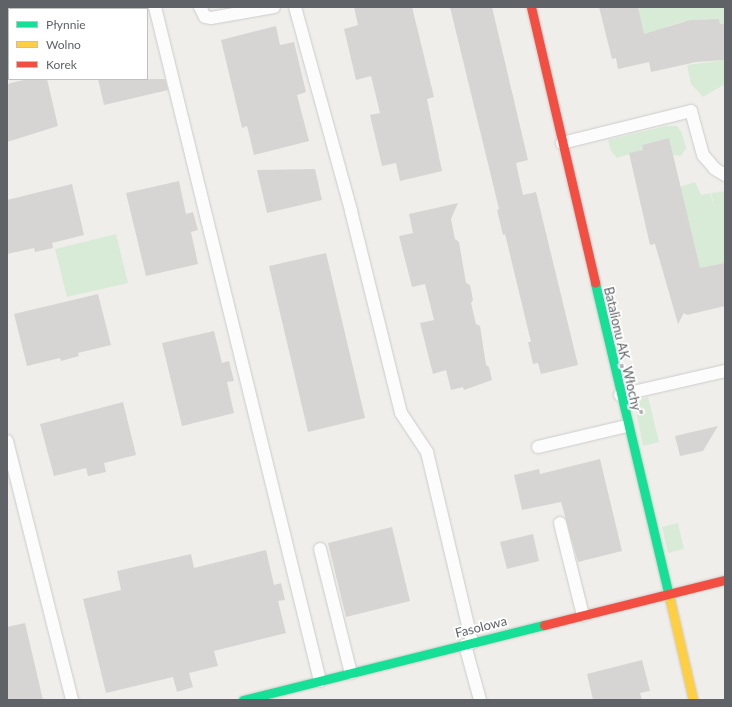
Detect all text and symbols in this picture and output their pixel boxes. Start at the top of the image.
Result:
legend [8,8,148,80]
text: Płynnie [46,17,86,32]
text: Wolno [46,37,81,52]
text: Korek [46,57,77,72]
street label: Batalionu AK „Włochy” [601,285,645,417]
street label: Fasolowa [453,613,509,641]

